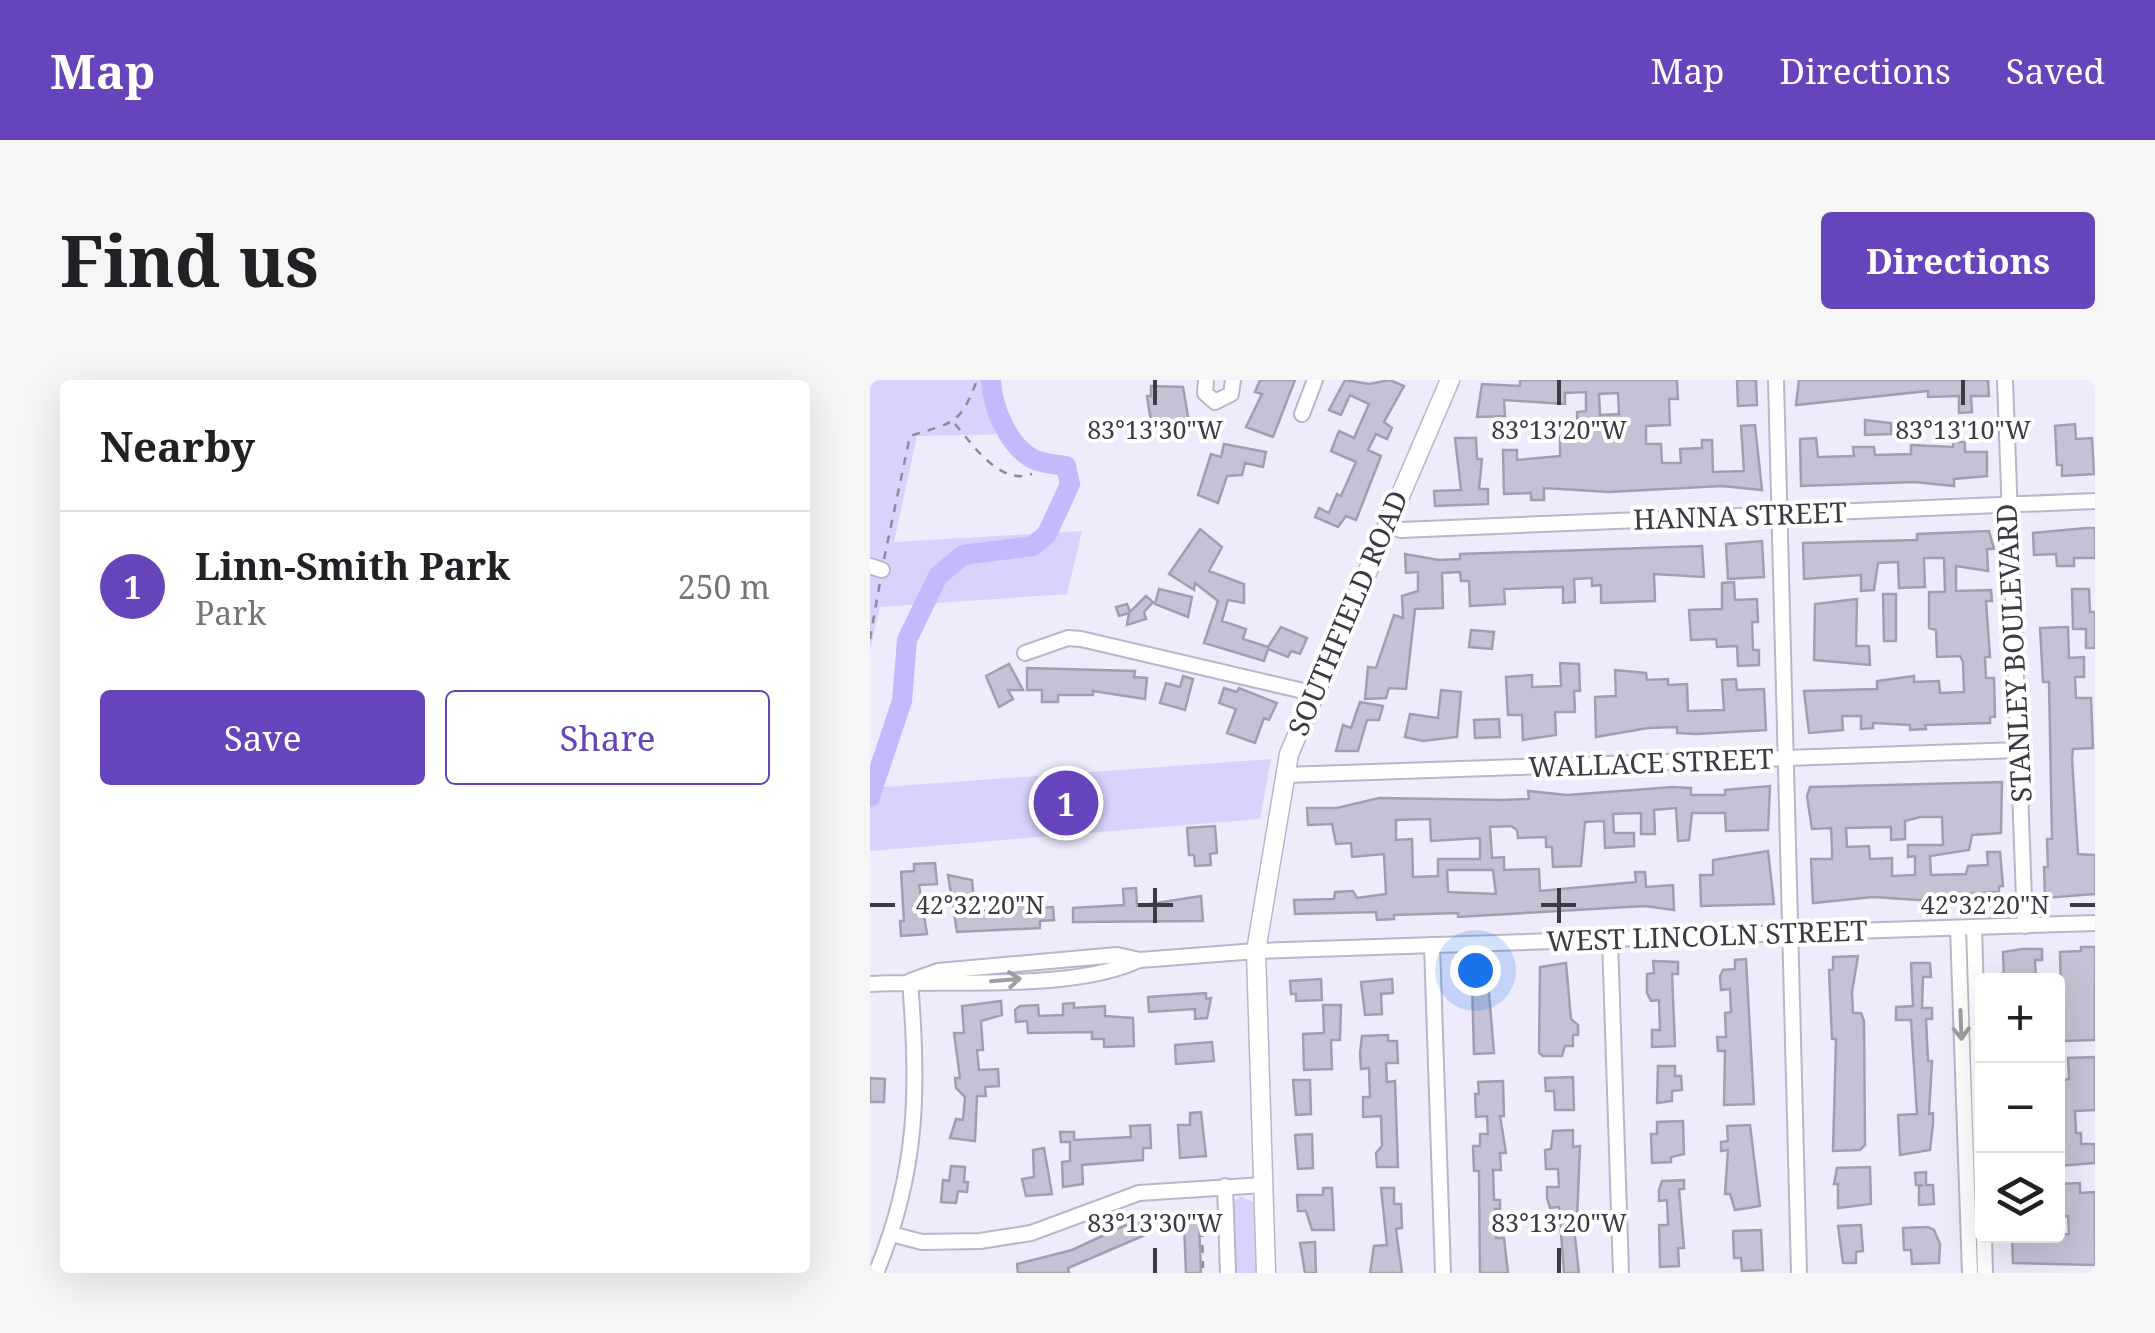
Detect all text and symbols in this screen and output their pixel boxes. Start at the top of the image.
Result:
text: Map [50,38,155,103]
text: Map [1651,47,1725,94]
text: Directions [1780,47,1951,94]
text: Saved [2006,47,2105,94]
text: Find us [60,212,319,308]
button: Directions [1821,212,2095,309]
text: 83°13'30"W [1087,412,1223,446]
text: 83°13'20"W [1491,412,1627,446]
text: 83°13'10"W [1895,412,2031,446]
text: Nearby [100,417,255,474]
street label: SOUTHFIELD ROAD [1278,484,1416,741]
street label: HANNA STREET [1632,492,1848,538]
street label: STANLEY BOULEVARD [1986,503,2040,803]
text: Linn-Smith Park [195,539,510,591]
text: 1 [123,565,142,608]
text: 250 m [678,565,770,608]
text: Park [195,591,266,634]
button: Save [100,690,425,785]
button: Share [445,690,770,785]
street label: WALLACE STREET [1528,739,1774,785]
pin: 1 [1034,766,1098,840]
text: 42°32'20"N [916,887,1044,921]
text: 42°32'20"N [1921,887,2049,921]
street label: WEST LINCOLN STREET [1546,910,1868,960]
your location [1450,945,1501,996]
one-way arrow [990,971,1022,990]
map controls [1975,973,2065,1243]
button: + [1975,973,2065,1063]
one-way arrow [1952,1009,1971,1041]
button: − [1975,1063,2065,1153]
button: layers [1975,1153,2065,1243]
text: 83°13'30"W [1087,1205,1223,1239]
text: 83°13'20"W [1491,1205,1627,1239]

